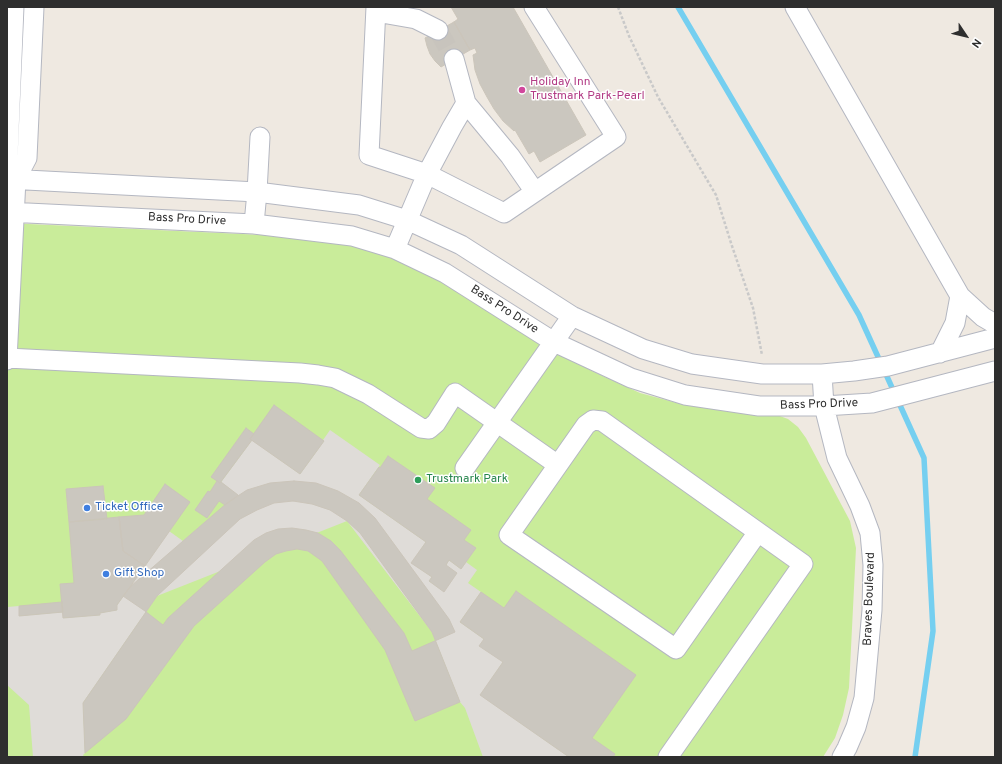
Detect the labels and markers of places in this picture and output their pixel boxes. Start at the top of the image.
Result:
place label: Holiday Inn Trustmark Park-Pearl [530,76,645,104]
marker: Holiday Inn Trustmark Park-Pearl [517,85,527,95]
place label: Trustmark Park [426,473,508,487]
marker: Trustmark Park [413,475,423,485]
place label: Ticket Office [95,501,163,515]
marker: Ticket Office [82,503,92,513]
place label: Gift Shop [114,567,164,581]
marker: Gift Shop [101,569,111,579]

